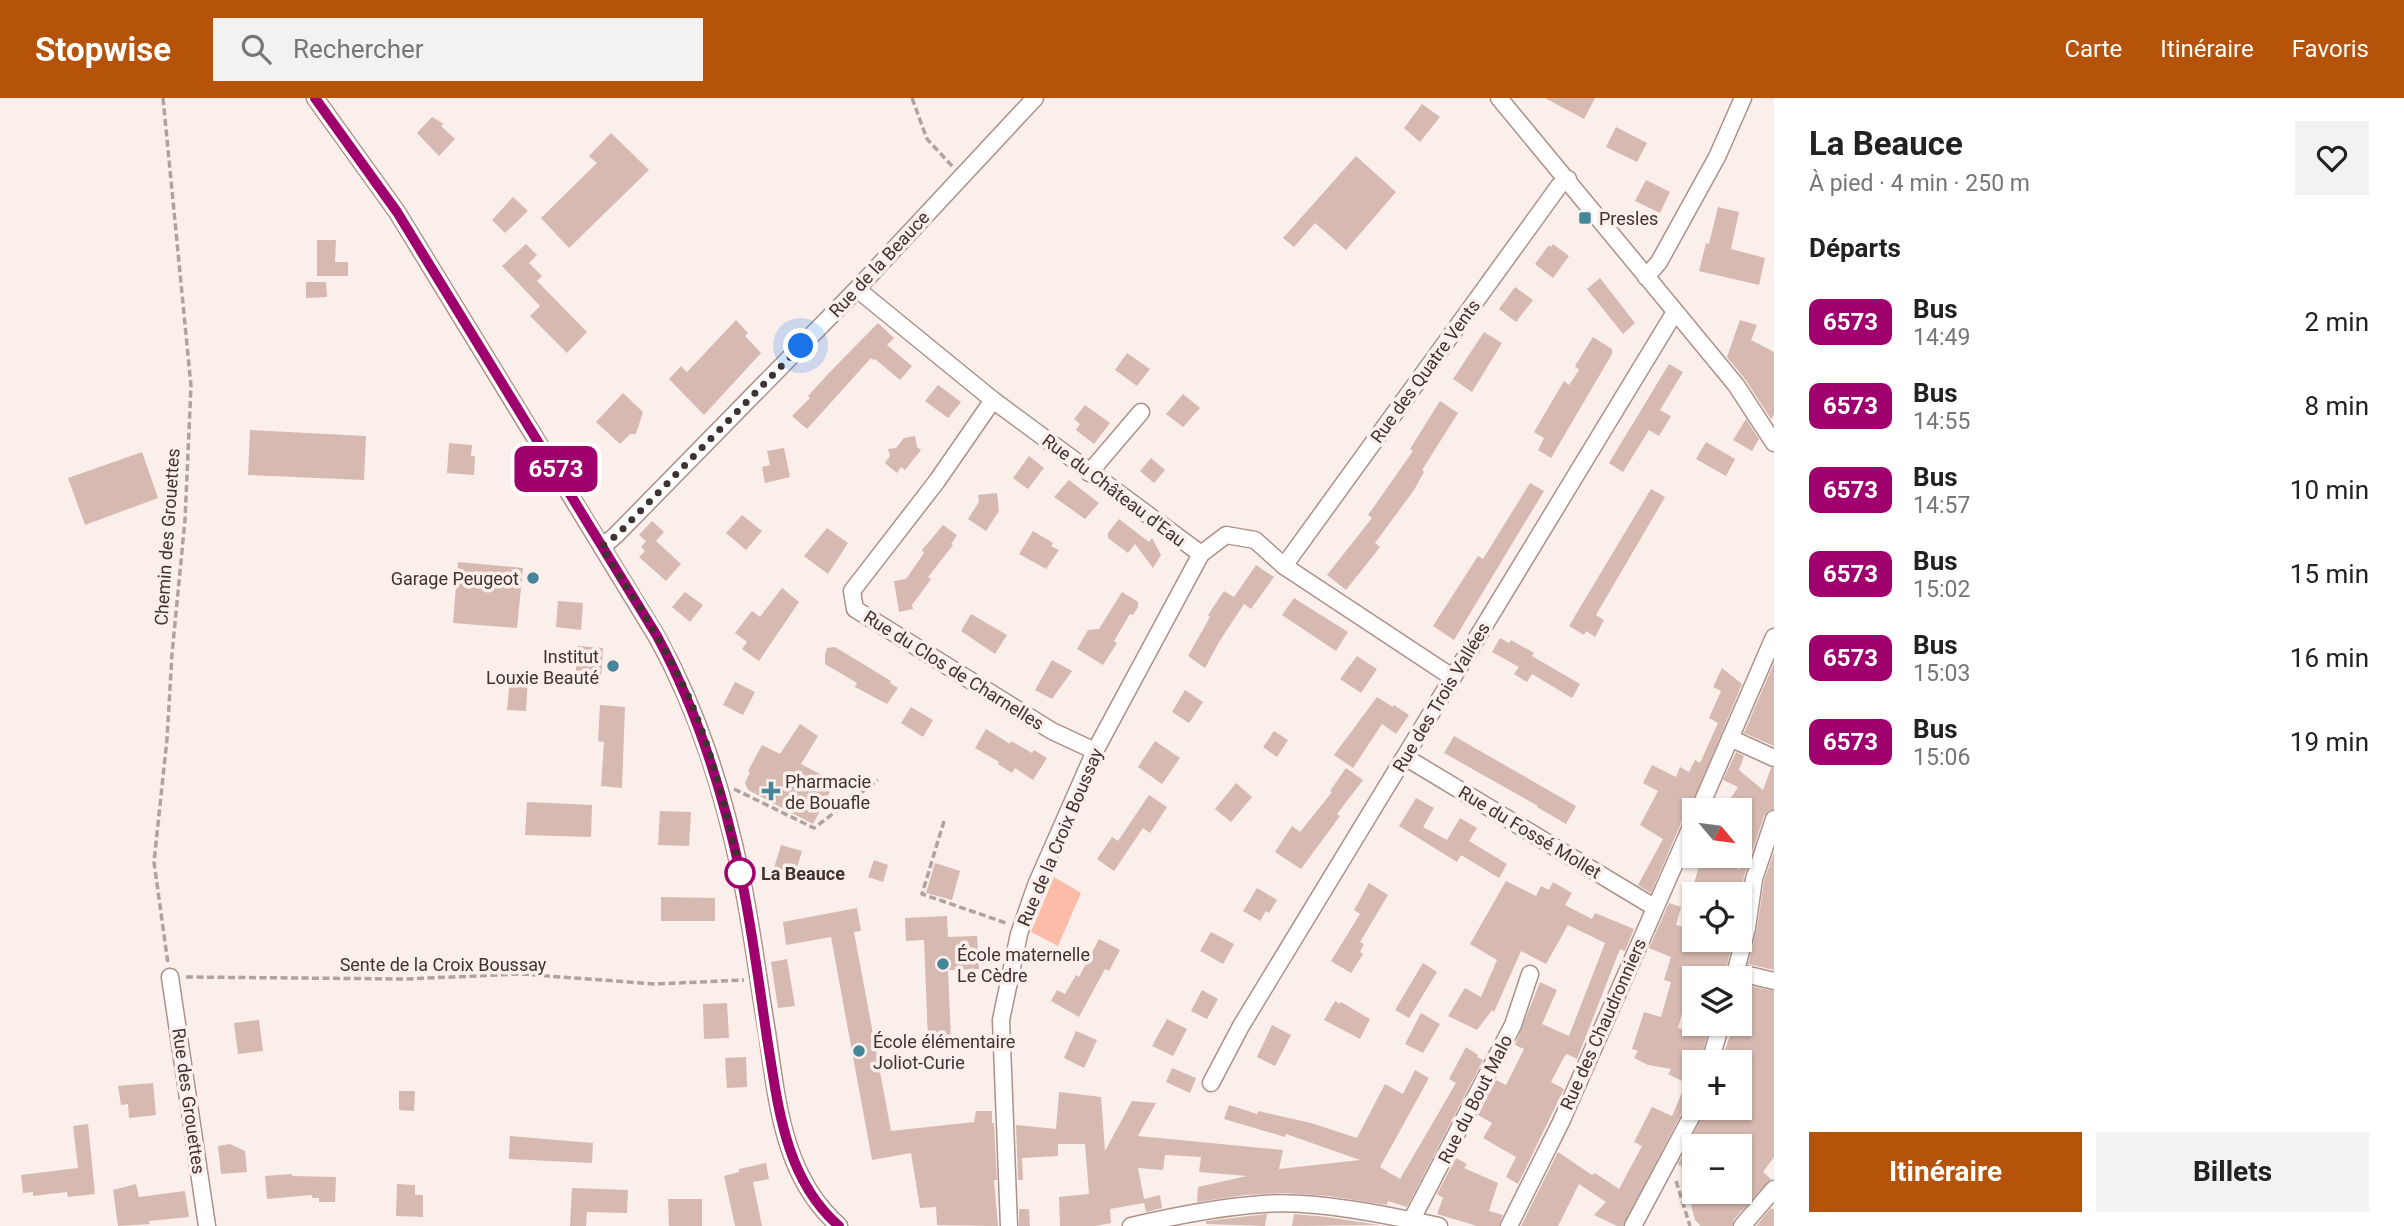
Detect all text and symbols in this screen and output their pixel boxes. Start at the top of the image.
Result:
search box [213,18,703,81]
text: Stopwise [35,30,171,69]
icon: search [237,30,275,68]
text: Rechercher [293,34,424,64]
text: Carte [2064,35,2122,63]
text: Itinéraire [2160,35,2254,63]
text: Favoris [2292,35,2369,63]
button: heart [2295,121,2369,195]
text: La Beauce [1809,124,1963,163]
text: À pied · 4 min · 250 m [1809,170,2030,197]
street label: Rue de la Beauce [825,207,933,321]
place label: Presles [1599,208,1658,229]
marker: Presles [1577,210,1593,226]
text: Départs [1809,233,1901,263]
text: Bus [1913,294,1958,324]
street label: Rue des Quatre Vents [1366,295,1484,447]
text: 2 min [2304,307,2369,337]
text: 6573 [1823,308,1878,336]
text: 14:49 [1913,324,1970,351]
your location [783,328,818,363]
text: Bus [1913,378,1958,408]
text: 8 min [2304,391,2369,421]
text: 6573 [1823,392,1878,420]
text: 14:55 [1913,408,1970,435]
street label: Rue du Château d'Eau [1038,429,1190,551]
line badge: 6573 [507,446,605,492]
street label: Chemin des Grouettes [150,448,184,626]
text: 6573 [528,455,584,483]
text: Bus [1913,462,1958,492]
text: 10 min [2290,475,2369,505]
text: 6573 [1823,476,1878,504]
text: 14:57 [1913,492,1970,519]
text: Bus [1913,546,1958,576]
text: 15 min [2290,559,2369,589]
text: 6573 [1823,560,1878,588]
place label: Garage Peugeot [391,568,519,589]
marker: Garage Peugeot [525,570,541,586]
text: 15:02 [1913,576,1970,603]
street label: Rue du Clos de Charnelles [860,606,1048,734]
street label: Rue des Trois Vallées [1388,619,1494,775]
text: Bus [1913,630,1958,660]
text: 16 min [2290,643,2369,673]
text: 6573 [1823,644,1878,672]
place label: Institut Louxie Beauté [486,646,599,688]
marker: Institut Louxie Beauté [605,658,621,674]
text: 15:03 [1913,660,1970,687]
text: Bus [1913,714,1958,744]
text: 19 min [2290,727,2369,757]
text: 6573 [1823,728,1878,756]
street label: Rue de la Croix Boussay [1013,744,1107,929]
text: 15:06 [1913,744,1970,771]
place label: Pharmacie de Bouafle [785,771,871,813]
street label: Rue du Fossé Mollet [1455,781,1605,883]
marker: Pharmacie de Bouafle [763,783,779,799]
north arrow [1682,798,1752,868]
map controls [1682,798,1752,1204]
marker: La Beauce [725,858,755,888]
place label: La Beauce [761,863,845,884]
button: locate [1682,882,1752,952]
street label: Rue des Chaudronniers [1556,935,1650,1113]
place label: École maternelle Le Cèdre [957,944,1090,986]
street label: Sente de la Croix Boussay [340,954,547,975]
marker: École maternelle Le Cèdre [935,956,951,972]
button: layers [1682,966,1752,1036]
street label: Rue des Grouettes [168,1027,210,1175]
place label: École élémentaire Joliot-Curie [873,1031,1015,1073]
street label: Rue du Bout Malo [1434,1031,1516,1167]
marker: École élémentaire Joliot-Curie [851,1043,867,1059]
button: + [1682,1050,1752,1120]
button: Itinéraire [1809,1132,2082,1212]
button: Billets [2096,1132,2369,1212]
button: − [1682,1134,1752,1204]

